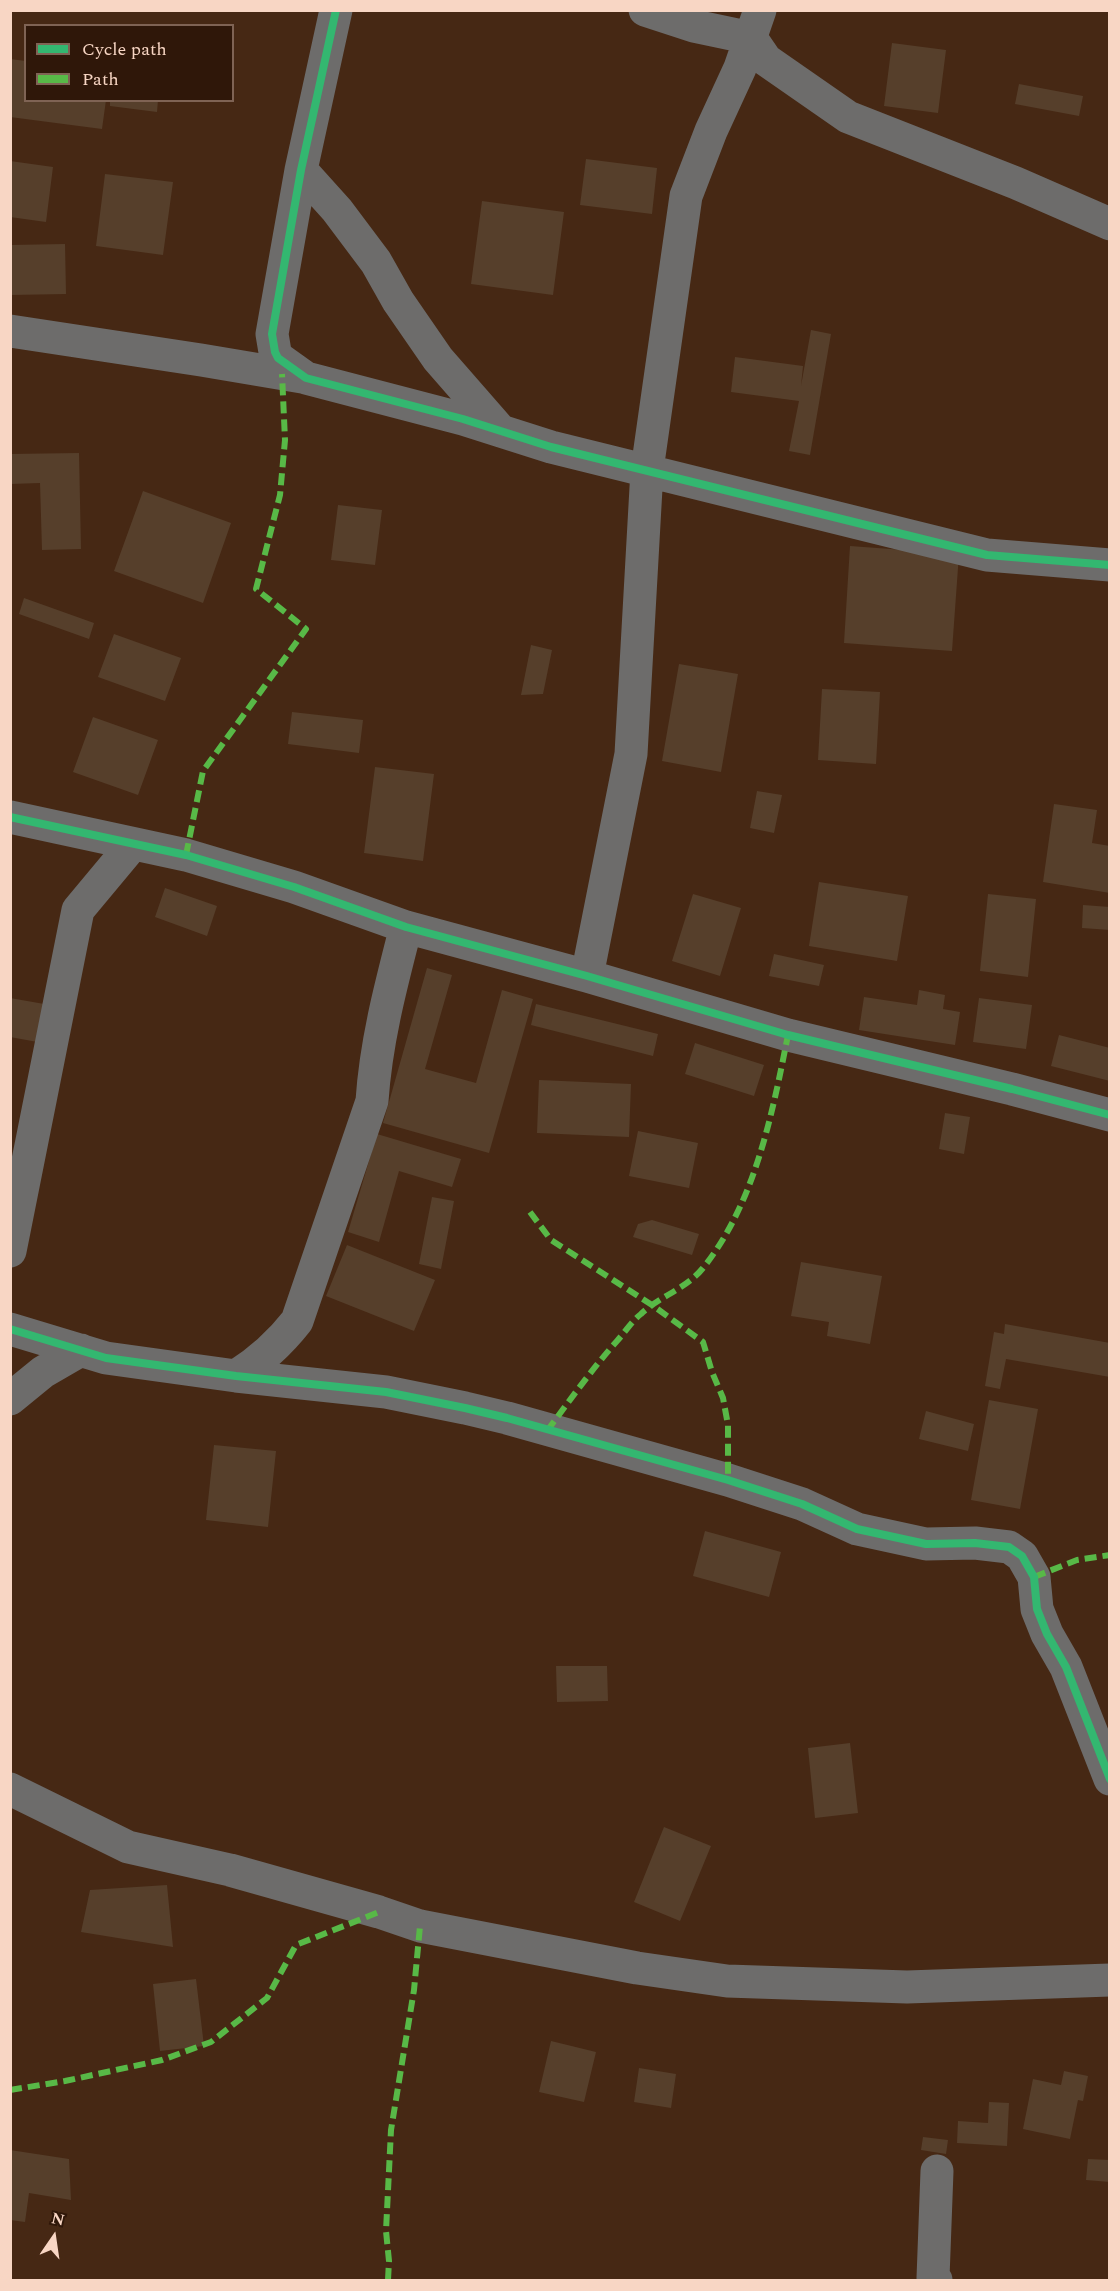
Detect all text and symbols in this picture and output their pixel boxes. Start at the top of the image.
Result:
legend [24,24,234,102]
text: Cycle path [82,36,167,63]
text: Path [82,66,119,93]
text: N [49,2206,67,2233]
north arrow [24,2207,84,2267]

